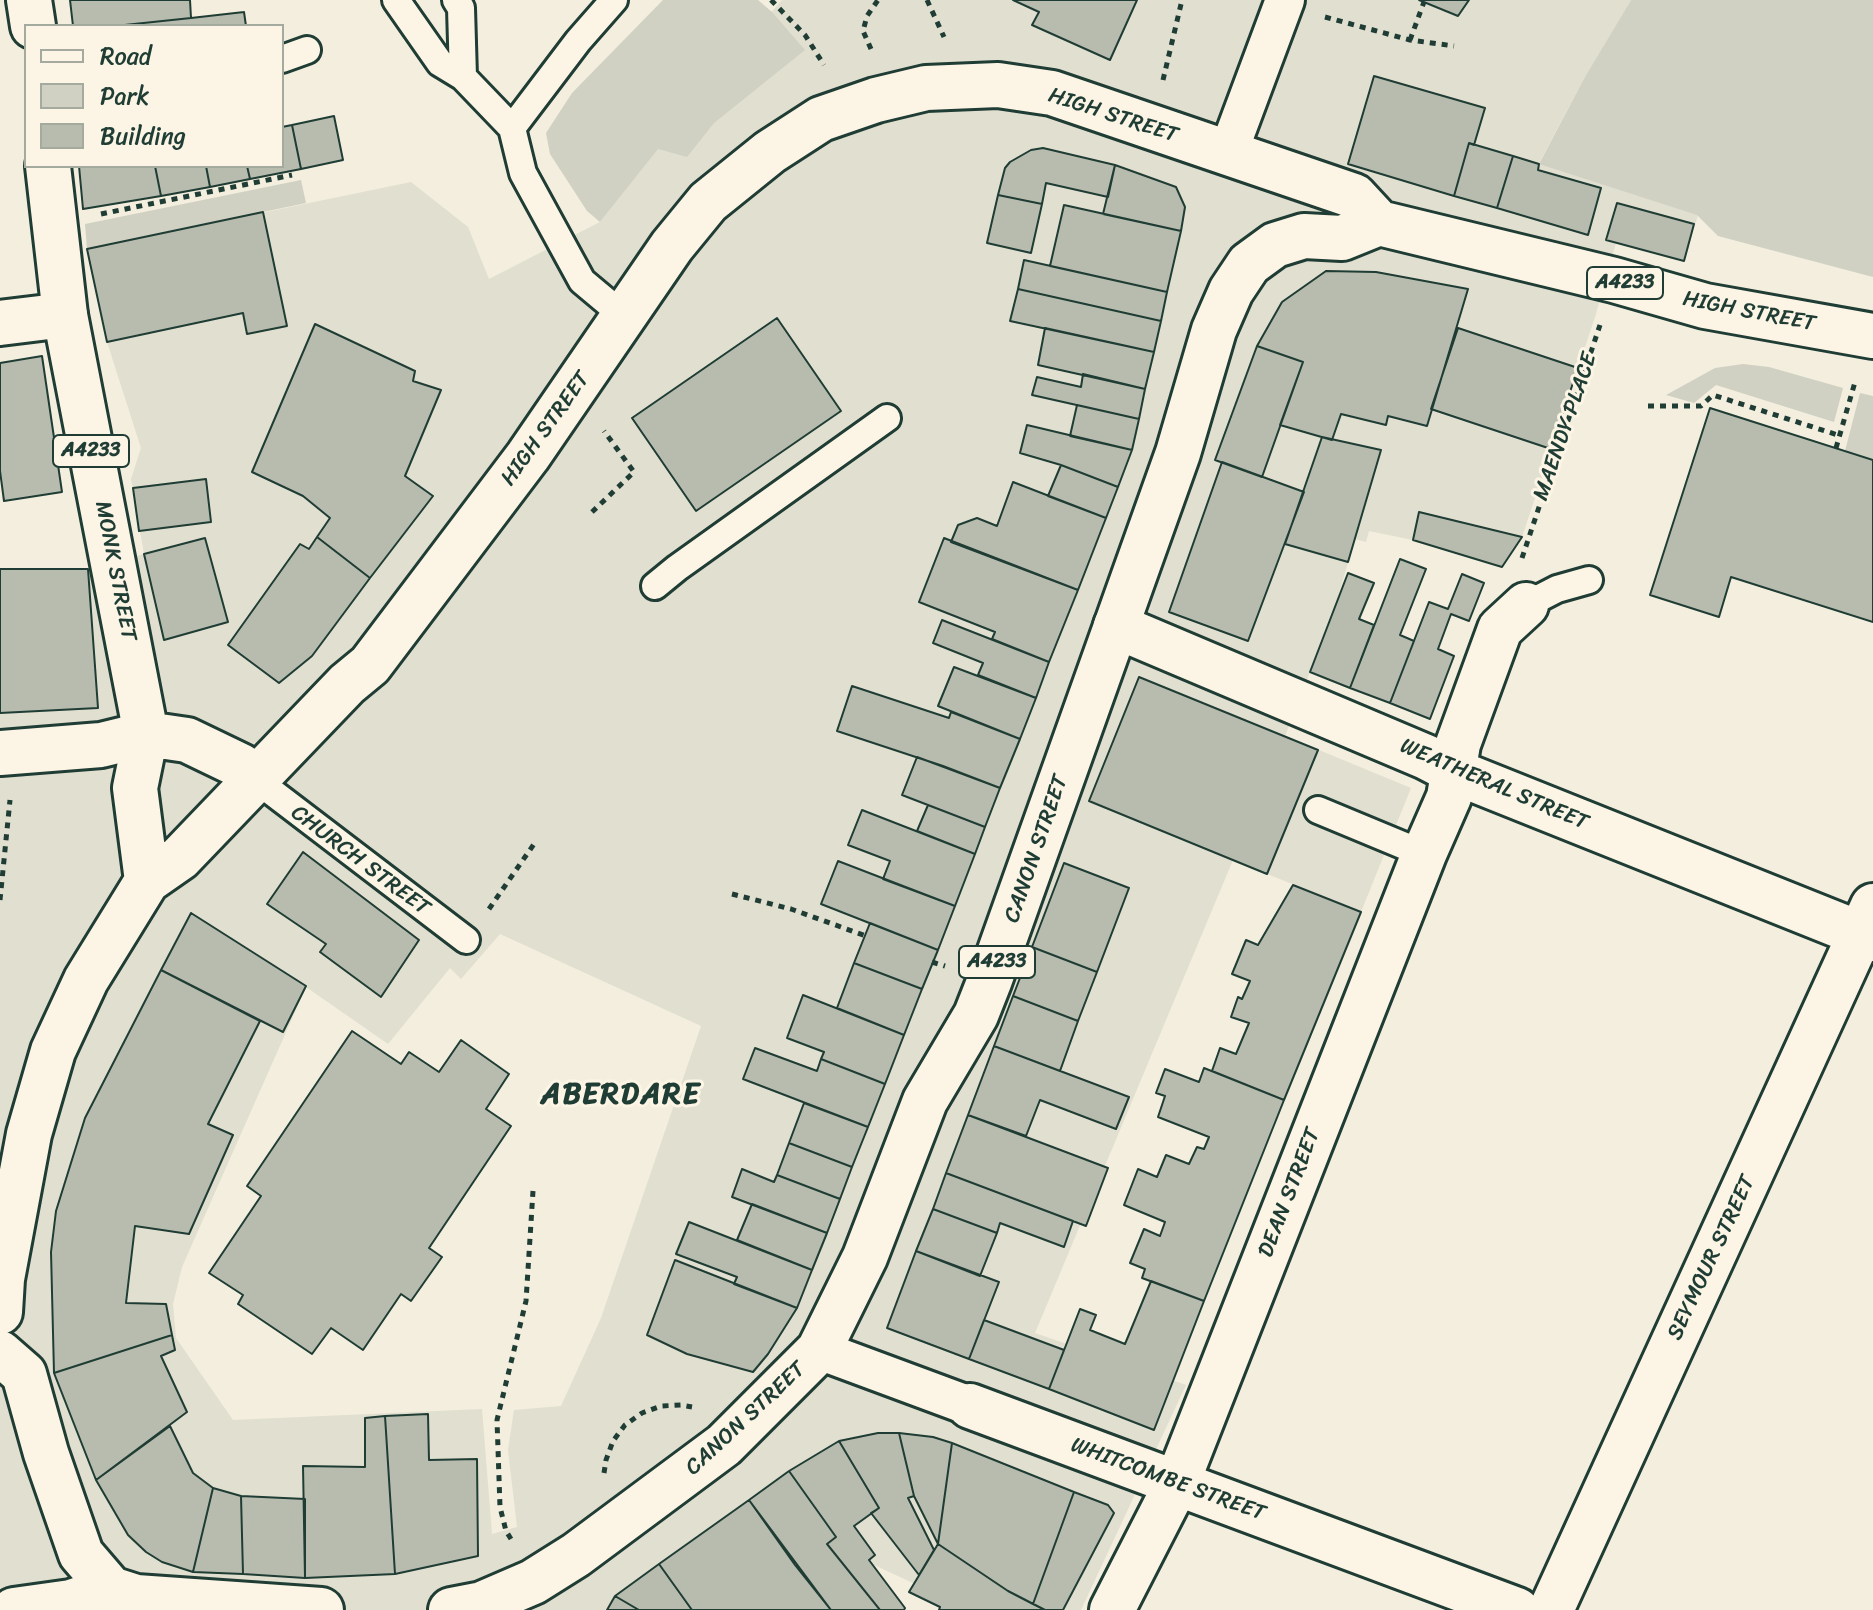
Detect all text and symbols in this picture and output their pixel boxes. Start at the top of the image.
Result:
legend [24,24,284,168]
text: Road [100,35,151,77]
text: Park [100,75,149,117]
street label: HIGH STREET [1045,83,1181,149]
text: Building [100,115,186,157]
road number: A4233 [1587,267,1663,299]
street label: HIGH STREET [1680,286,1818,338]
street label: MAENDY PLACE [1528,350,1604,504]
street label: HIGH STREET [496,367,596,491]
road number: A4233 [53,435,129,467]
street label: MONK STREET [89,499,141,643]
street label: WEATHERAL STREET [1396,733,1592,837]
street label: CANON STREET [999,772,1075,926]
street label: CHURCH STREET [285,800,435,922]
road number: A4233 [959,946,1035,978]
district label: ABERDARE [540,1077,702,1113]
street label: DEAN STREET [1253,1125,1327,1261]
street label: SEYMOUR STREET [1662,1172,1762,1344]
street label: CANON STREET [681,1357,811,1481]
street label: WHITCOMBE STREET [1067,1433,1269,1527]

